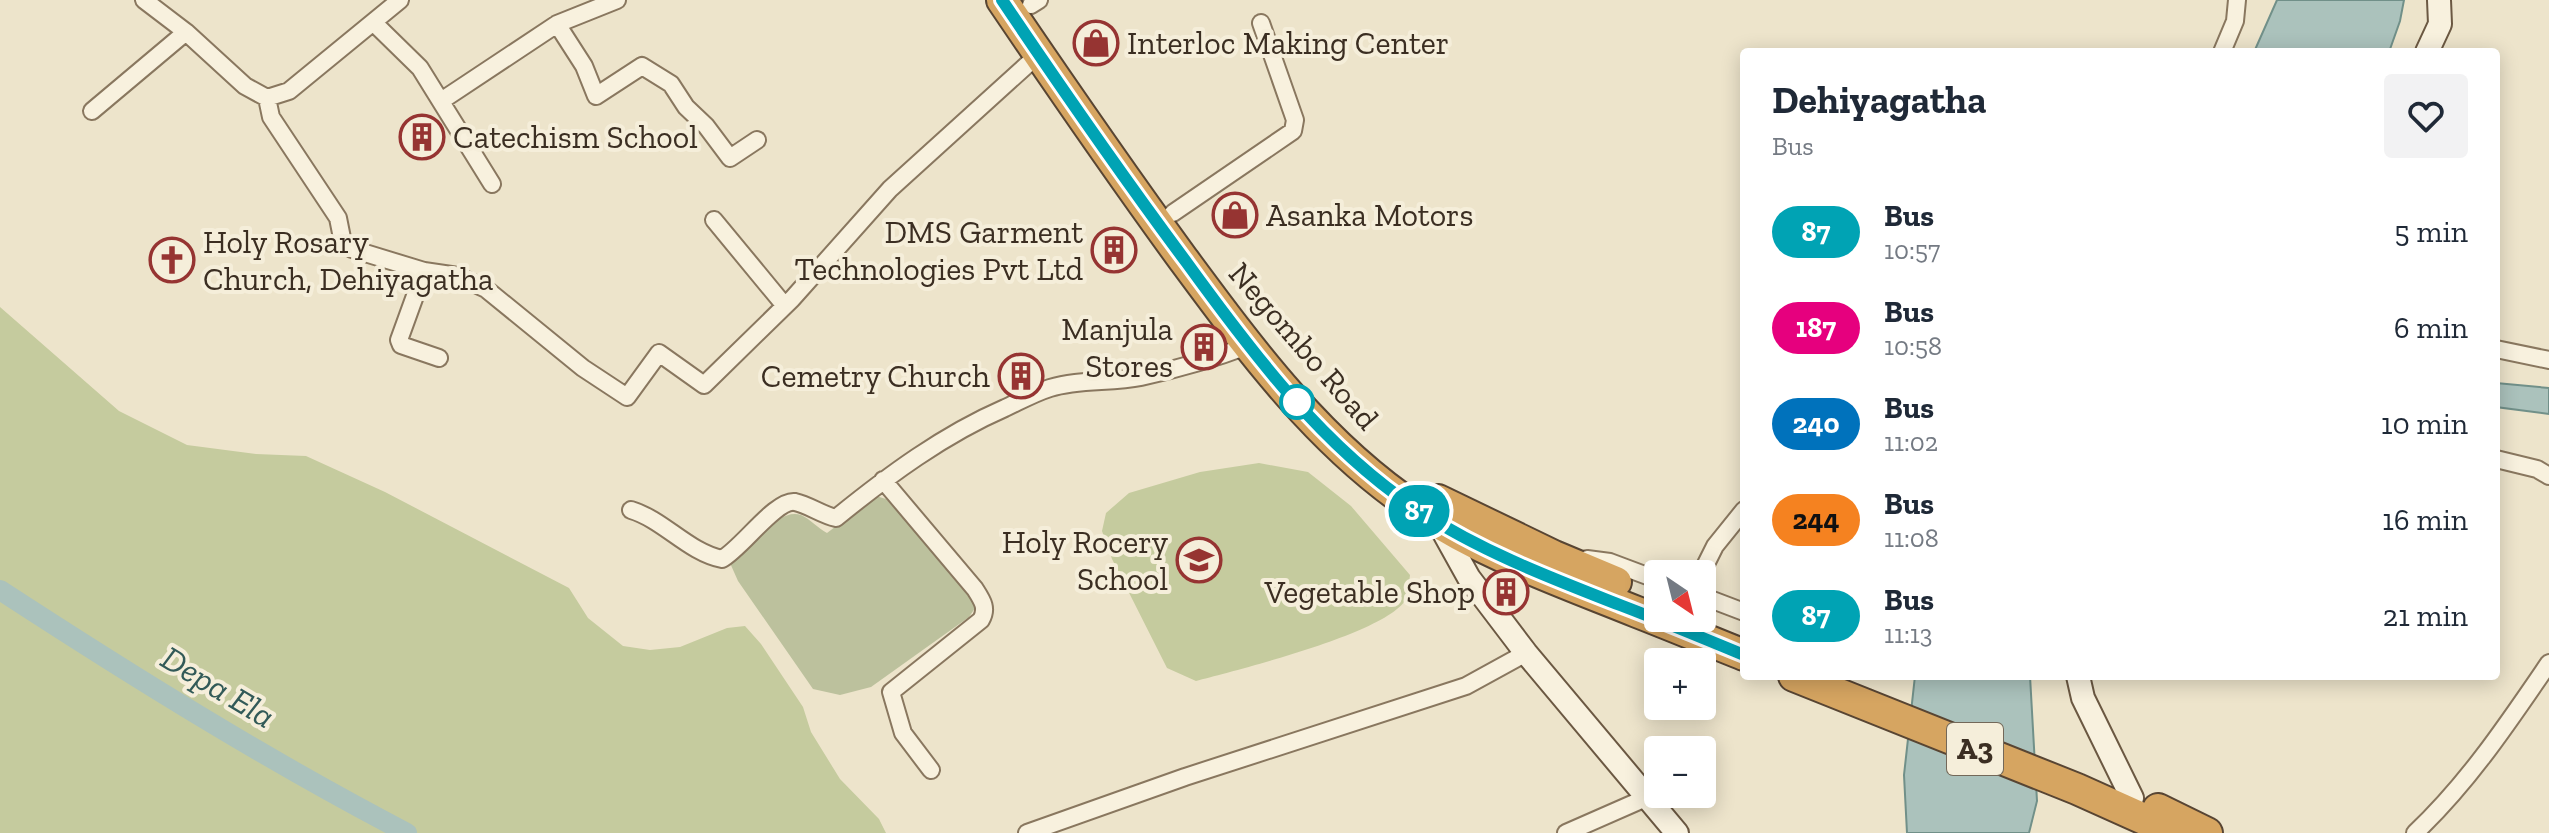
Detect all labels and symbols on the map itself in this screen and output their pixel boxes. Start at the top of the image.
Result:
shop icon: Interloc Making Center [1072,19,1120,67]
place label: Interloc Making Center [1127,24,1449,62]
building icon: Catechism School [398,113,446,161]
place label: Catechism School [453,118,698,156]
shop icon: Asanka Motors [1211,191,1259,239]
place label: Asanka Motors [1266,196,1474,234]
place label: DMS Garment Technologies Pvt Ltd [794,213,1083,288]
place label: Holy Rosary Church, Dehiyagatha [203,223,494,298]
building icon: DMS Garment Technologies Pvt Ltd [1090,226,1138,274]
church icon: Holy Rosary Church, Dehiyagatha [148,236,196,284]
street label: Negombo Road [1221,255,1387,438]
place label: Manjula Stores [1061,310,1173,385]
building icon: Manjula Stores [1180,323,1228,371]
building icon: Cemetry Church [997,352,1045,400]
place label: Cemetry Church [761,357,990,395]
unlabelled marker [1280,385,1314,419]
line badge: 87 [1383,485,1455,537]
place label: Holy Rocery School [1002,523,1169,598]
school or university icon: Holy Rocery School [1175,536,1223,584]
north arrow [1644,560,1716,632]
building icon: Vegetable Shop [1482,568,1530,616]
place label: Vegetable Shop [1264,573,1475,611]
water label: Depa Ela [154,637,282,737]
road number: A3 [1947,723,2003,775]

